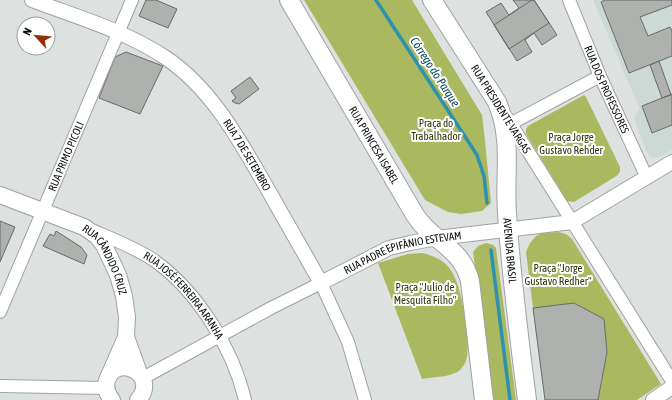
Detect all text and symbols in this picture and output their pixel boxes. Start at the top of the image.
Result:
north arrow [16,16,56,56]
text: N [20,26,34,37]
water label: Córrego do Parque [407,35,463,110]
street label: RUA DOS PROFESSORES [582,44,632,135]
street label: RUA PRESIDENTE VARGAS [469,63,533,156]
street label: RUA PRINCESA ISABEL [347,104,402,186]
street label: RUA 7 DE SETEMBRO [221,117,273,193]
park label: Praça do Trabalhador [411,117,462,142]
street label: RUA PRIMO PICOLI [46,120,86,193]
park label: Praça Jorge Gustavo Rehder [539,131,604,156]
street label: AVENIDA BRASIL [501,218,519,285]
street label: RUA CÂNDIDO CRUZ [80,222,129,296]
street label: RUA PADRE EPIFÂNIO ESTEVAM [342,229,462,276]
street label: RUA JOSÉ FERREIRA ARANHA [142,249,226,342]
park label: Praça "Jorge Gustavo Redher" [524,262,592,287]
park label: Praça "Julio de Mesquita Filho" [394,281,457,306]

